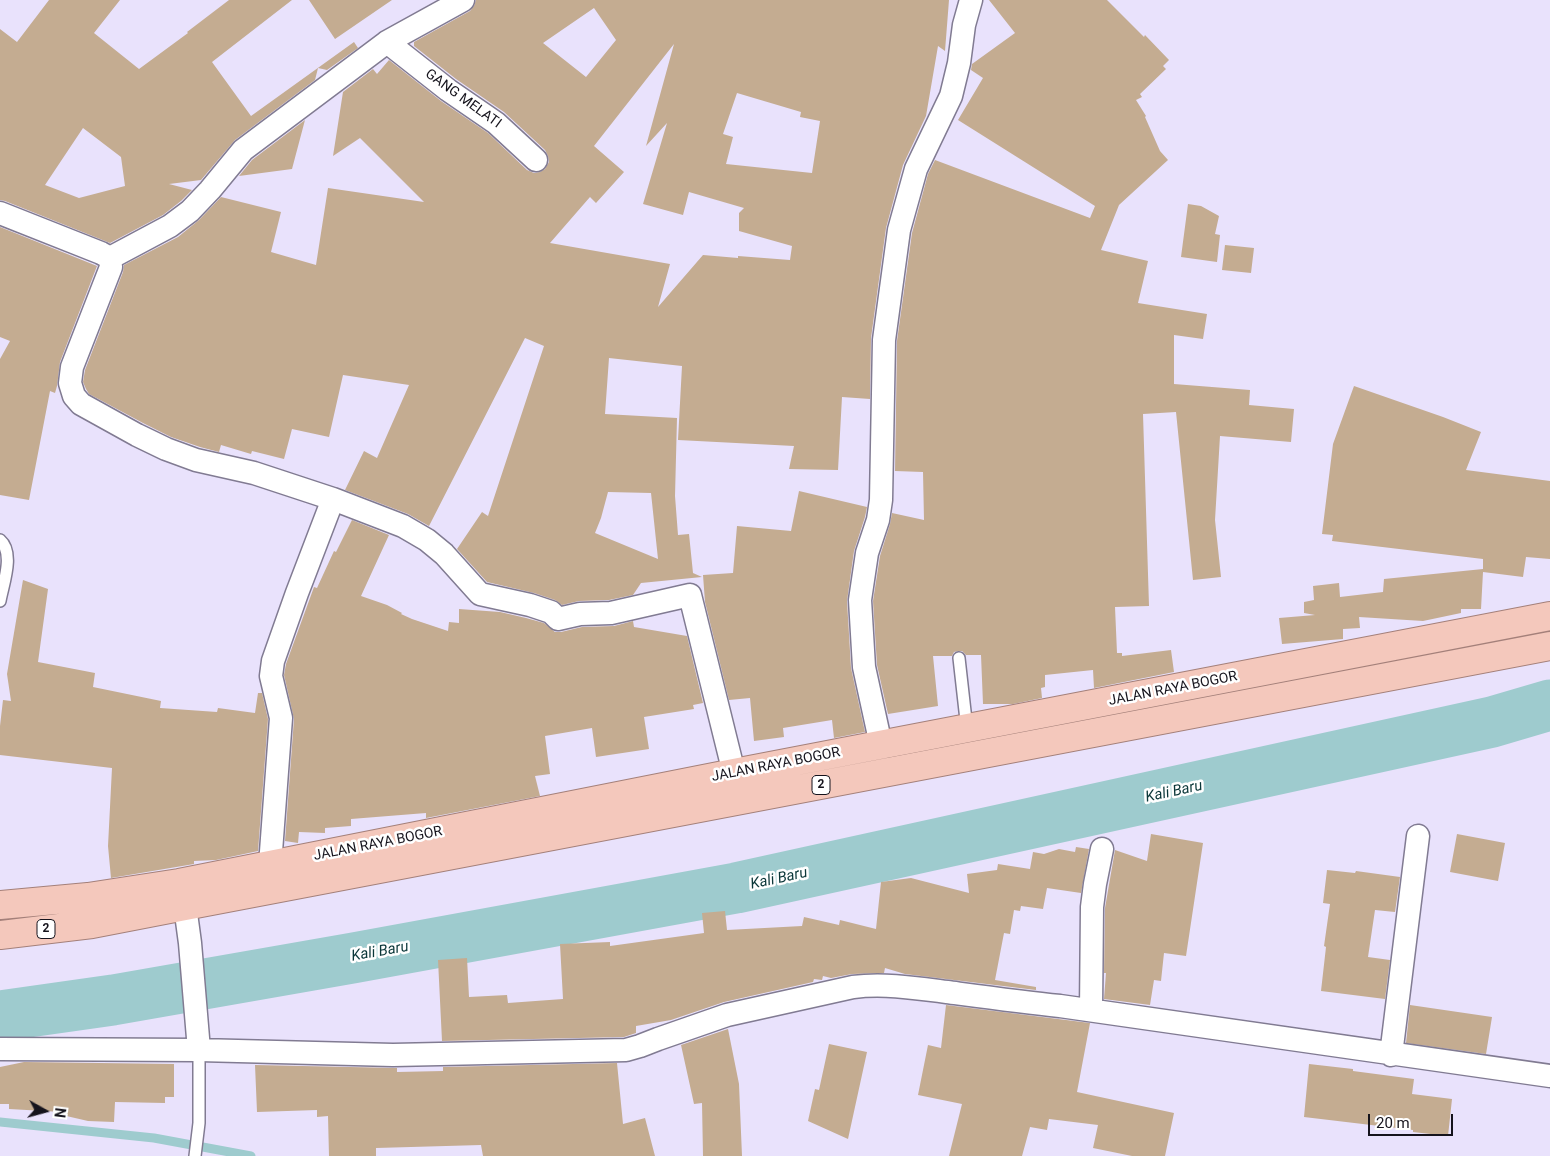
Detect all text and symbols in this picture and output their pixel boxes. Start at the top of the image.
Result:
street label: GANG MELATI [422,66,504,132]
street label: JALAN RAYA BOGOR [1107,668,1239,710]
street label: JALAN RAYA BOGOR [710,744,842,786]
road number: 2 [812,776,830,794]
water label: Kali Baru [1144,777,1204,807]
street label: JALAN RAYA BOGOR [312,823,444,865]
water label: Kali Baru [749,864,809,894]
road number: 2 [37,920,55,939]
water label: Kali Baru [350,938,410,966]
north arrow [20,1086,70,1136]
scale bar [1370,1104,1455,1136]
text: N [51,1107,68,1119]
text: 20 m [1376,1114,1410,1132]

